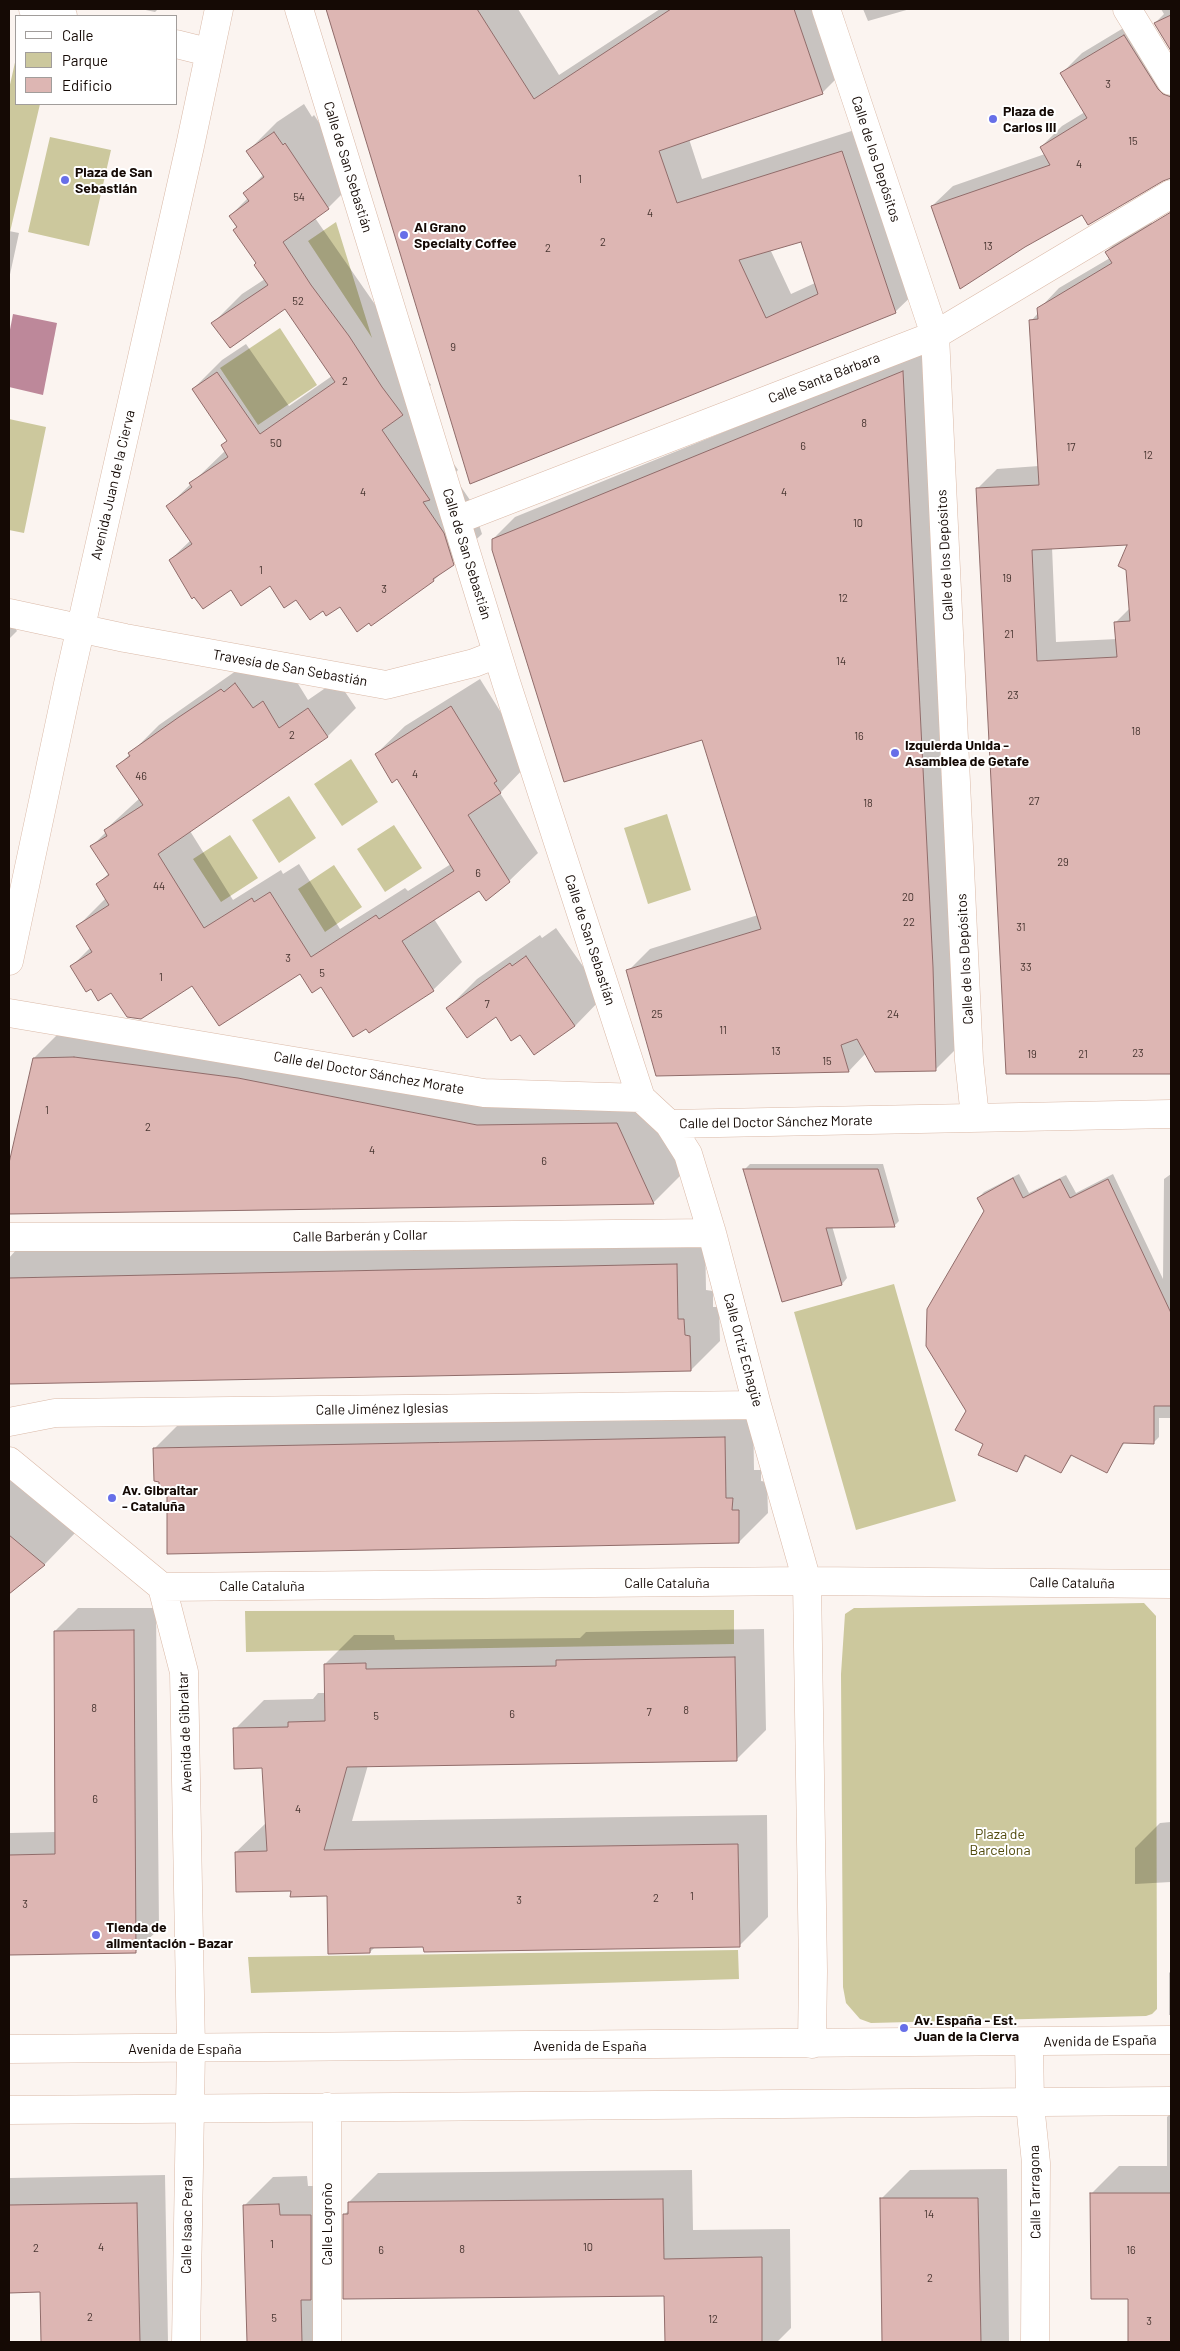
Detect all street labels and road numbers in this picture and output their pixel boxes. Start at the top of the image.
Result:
street label: Calle de los Depósitos [848,94,904,224]
street label: Calle de San Sebastián [320,99,376,235]
street label: Calle Santa Bárbara [766,349,882,407]
street label: Avenida Juan de la Cierva [88,408,138,562]
street label: Calle de San Sebastián [439,486,495,622]
street label: Calle de los Depósitos [933,489,957,621]
street label: Travesía de San Sebastián [211,646,369,690]
street label: Calle de San Sebastián [561,873,619,1007]
street label: Calle de los Depósitos [953,893,977,1025]
street label: Calle del Doctor Sánchez Morate [272,1048,466,1098]
street label: Calle del Doctor Sánchez Morate [679,1112,873,1132]
street label: Calle Barberán y Collar [292,1226,428,1246]
street label: Calle Ortiz Echagüe [720,1291,766,1409]
street label: Calle Jiménez Iglesias [316,1399,448,1419]
street label: Calle Cataluña [1029,1574,1115,1592]
street label: Calle Cataluña [624,1575,710,1591]
street label: Calle Cataluña [219,1578,305,1594]
street label: Avenida de Gibraltar [174,1671,196,1793]
street label: Avenida de España [1043,2032,1157,2050]
street label: Avenida de España [533,2038,647,2054]
street label: Avenida de España [128,2041,242,2057]
street label: Calle Tarragona [1026,2145,1044,2239]
street label: Calle Isaac Peral [178,2176,196,2274]
street label: Calle Logroño [319,2182,335,2266]

